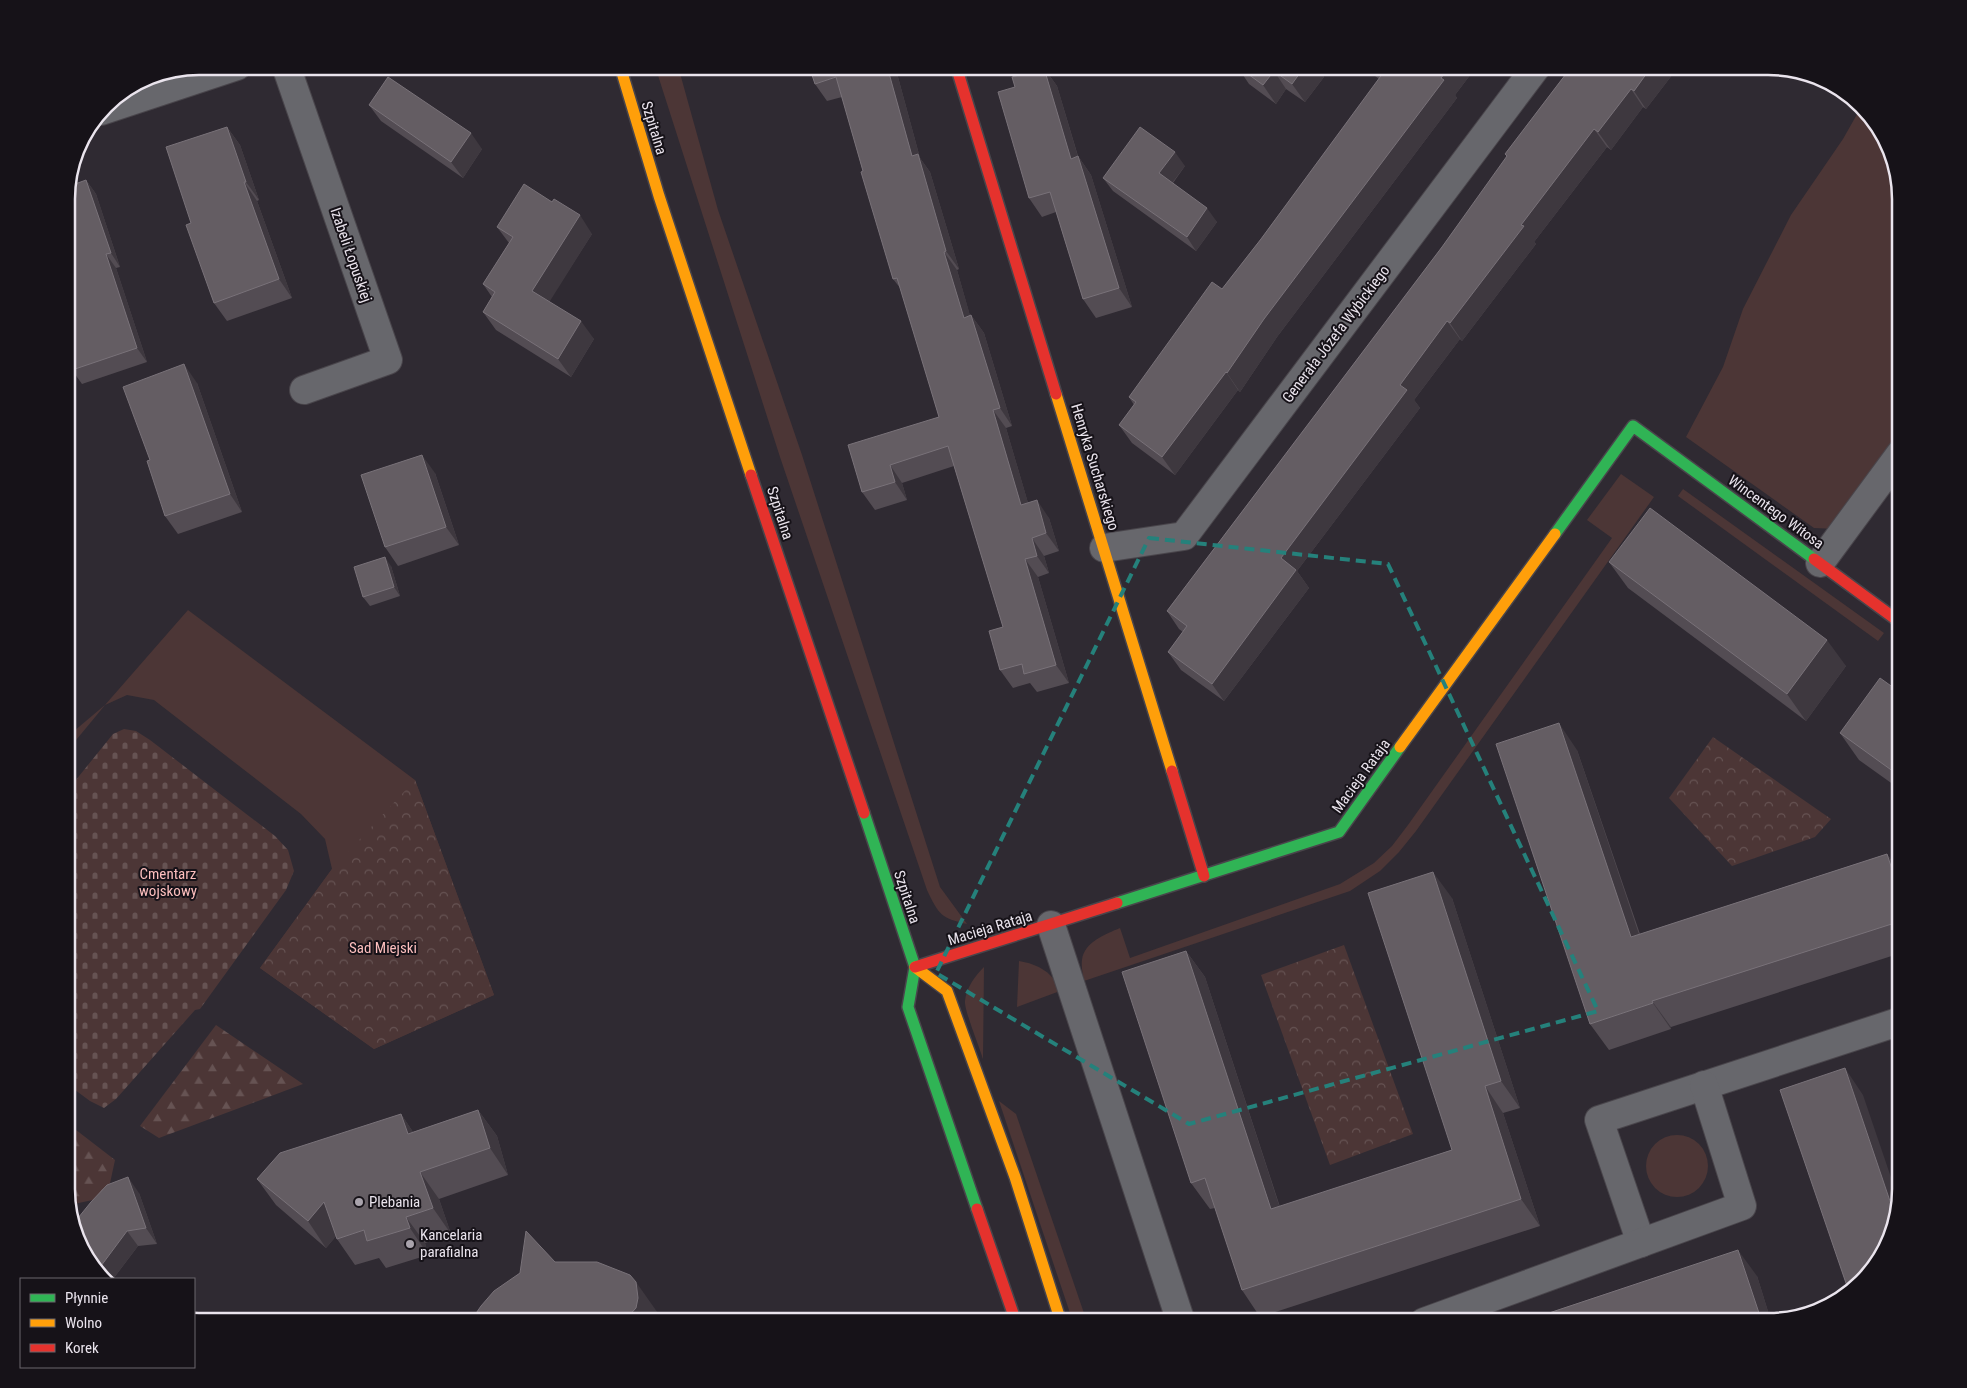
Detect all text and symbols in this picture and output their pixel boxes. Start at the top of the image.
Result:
street label: Szpitalna [637,99,671,157]
street label: Izabeli Łopuskiej [326,205,376,305]
street label: Generała Józefa Wybickiego [1279,262,1393,406]
street label: Henryka Sucharskiego [1067,401,1123,533]
street label: Wincentego Witosa [1725,471,1827,553]
street label: Szpitalna [763,484,797,542]
street label: Macieja Rataja [1328,735,1394,817]
park label: Cmentarz wojskowy [139,865,197,900]
street label: Szpitalna [890,868,924,926]
street label: Macieja Rataja [946,907,1034,949]
park label: Sad Miejski [349,939,417,957]
place label: Plebania [369,1193,420,1211]
marker: Plebania [353,1196,365,1208]
place label: Kancelaria parafialna [420,1226,482,1261]
marker: Kancelaria parafialna [404,1238,416,1250]
legend [20,1278,195,1368]
text: Płynnie [65,1289,108,1307]
text: Wolno [65,1314,102,1332]
text: Korek [65,1339,99,1357]

